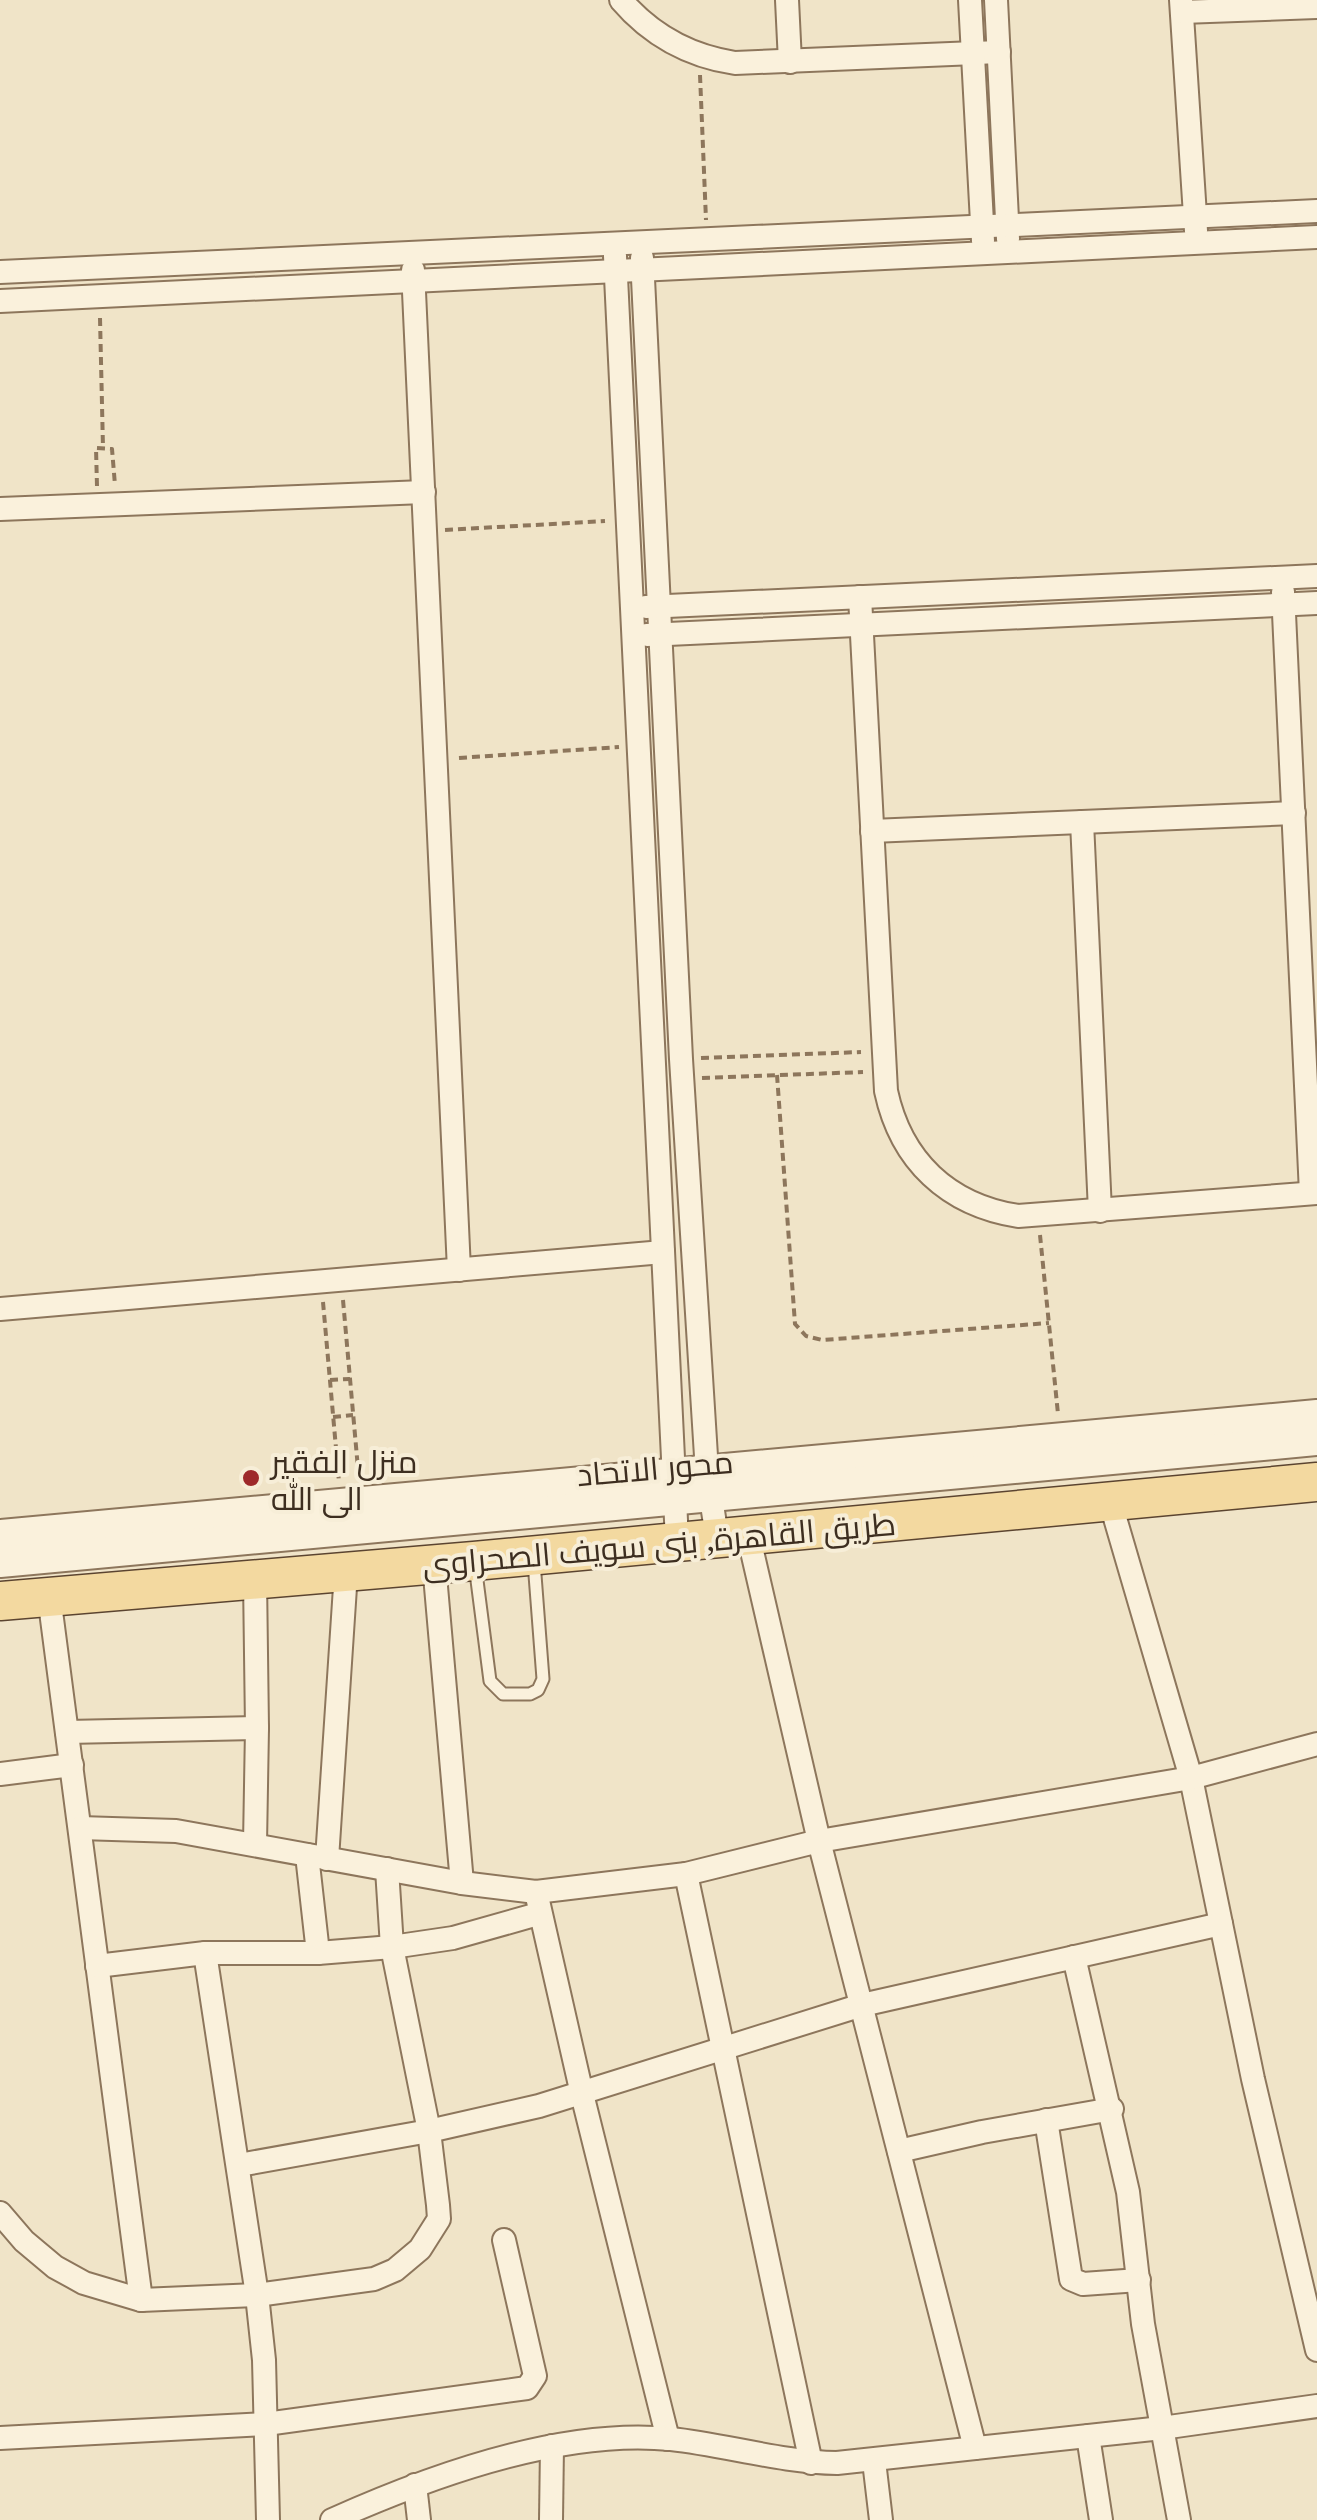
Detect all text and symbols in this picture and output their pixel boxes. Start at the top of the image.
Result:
place label: منزل الفقير الى الله [269,1439,418,1519]
street label: محور الاتحاد [575,1439,735,1495]
marker: منزل الفقير الى الله [240,1467,262,1489]
street label: طريق القاهرة, بنى سويف الصحراوى [420,1501,898,1585]

